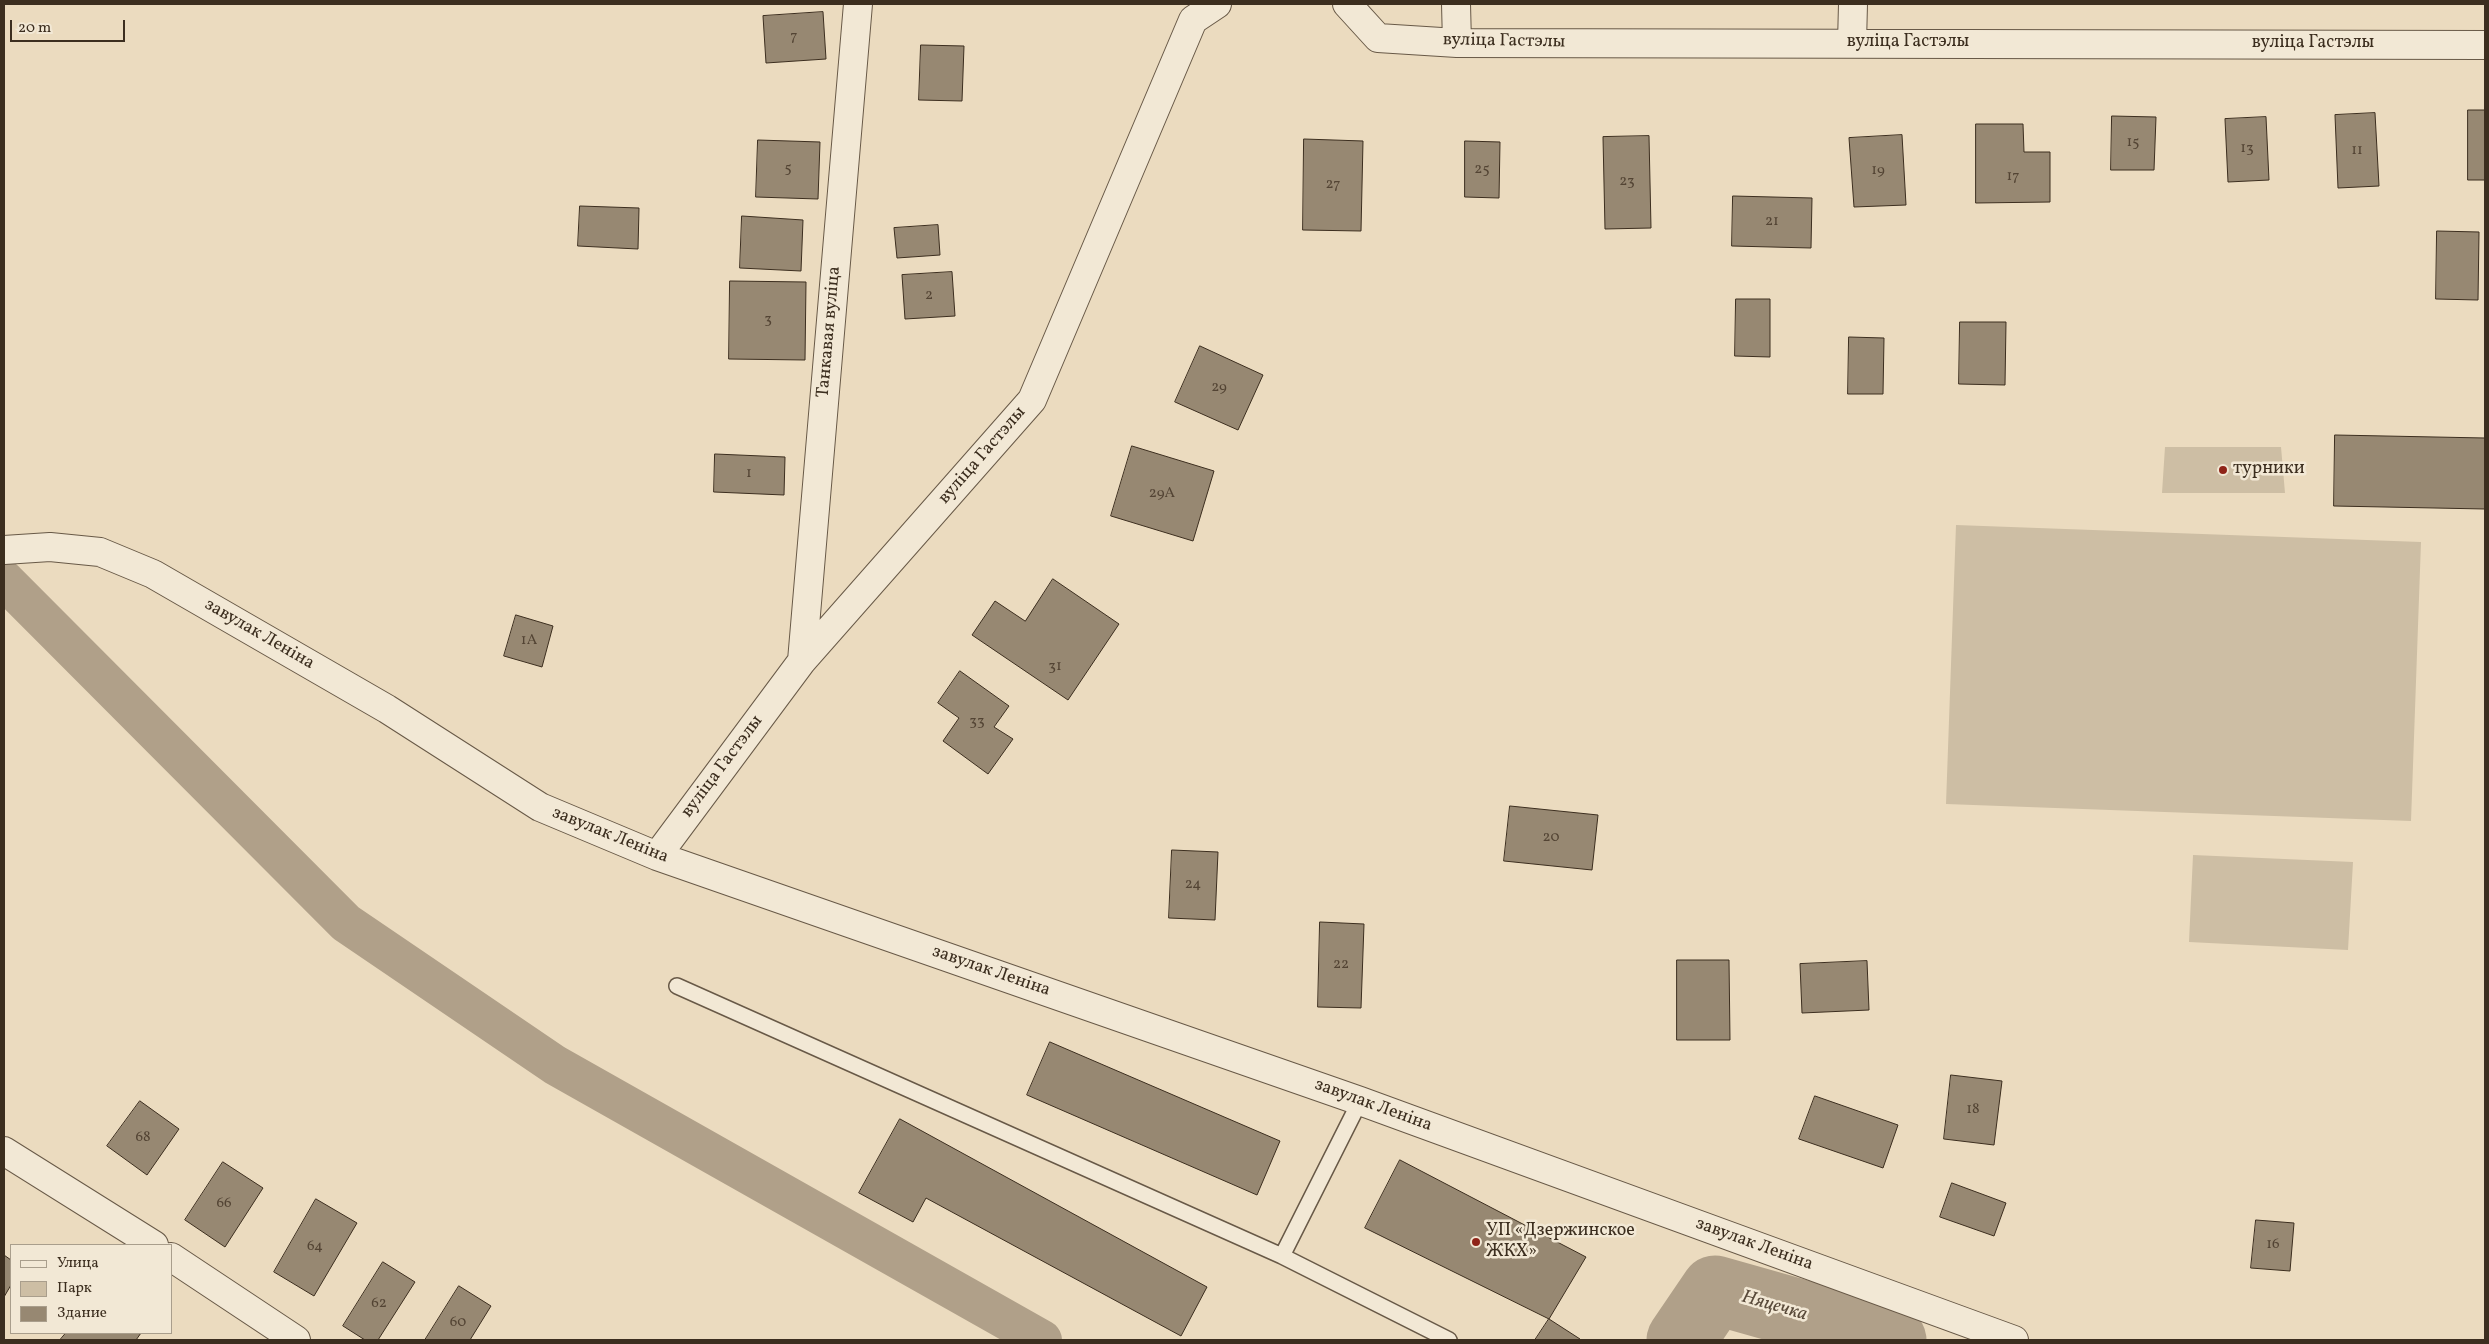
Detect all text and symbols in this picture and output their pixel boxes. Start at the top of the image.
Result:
scale bar [12,10,128,42]
text: 20 m [18,18,51,39]
house number: 7 [790,28,798,46]
street label: вуліца Гастэлы [1443,30,1565,54]
street label: вуліца Гастэлы [1847,32,1969,54]
street label: вуліца Гастэлы [2252,33,2374,55]
house number: 15 [2126,134,2140,152]
house number: 13 [2240,140,2254,158]
house number: 11 [2351,142,2363,160]
house number: 5 [784,160,792,178]
house number: 25 [1474,161,1490,179]
house number: 19 [1871,162,1885,180]
house number: 17 [2006,168,2020,186]
house number: 23 [1619,173,1635,191]
house number: 27 [1326,176,1340,194]
house number: 21 [1765,213,1779,231]
street label: Танкавая вуліца [813,265,847,399]
house number: 2 [925,287,933,305]
house number: 3 [764,311,772,329]
house number: 29 [1211,379,1227,397]
street label: вуліца Гастэлы [935,403,1031,509]
place label: турники [2233,459,2305,481]
marker: турники [2217,464,2229,476]
house number: 1 [746,465,752,483]
house number: 29А [1149,485,1175,503]
street label: завулак Леніна [200,595,318,675]
house number: 1А [521,632,537,650]
house number: 31 [1048,658,1062,676]
street label: вуліца Гастэлы [678,712,768,822]
house number: 33 [969,713,985,731]
street label: завулак Леніна [549,803,671,869]
house number: 20 [1543,829,1559,847]
house number: 24 [1185,876,1201,894]
street label: завулак Леніна [929,942,1053,1002]
house number: 22 [1333,956,1349,974]
street label: завулак Леніна [1311,1075,1435,1137]
house number: 18 [1966,1101,1980,1119]
house number: 68 [135,1129,151,1147]
house number: 66 [216,1195,232,1213]
street label: завулак Леніна [1692,1214,1816,1276]
place label: УП «Дзержинское ЖКХ» [1486,1221,1635,1264]
marker: УП «Дзержинское ЖКХ» [1470,1236,1482,1248]
house number: 16 [2266,1236,2280,1254]
house number: 64 [307,1238,323,1256]
legend [10,1244,172,1334]
text: Улица [57,1253,99,1274]
text: Парк [57,1278,92,1299]
water label: Няцечка [1739,1287,1809,1327]
house number: 62 [371,1295,387,1313]
text: Здание [57,1303,107,1324]
house number: 60 [450,1314,466,1332]

